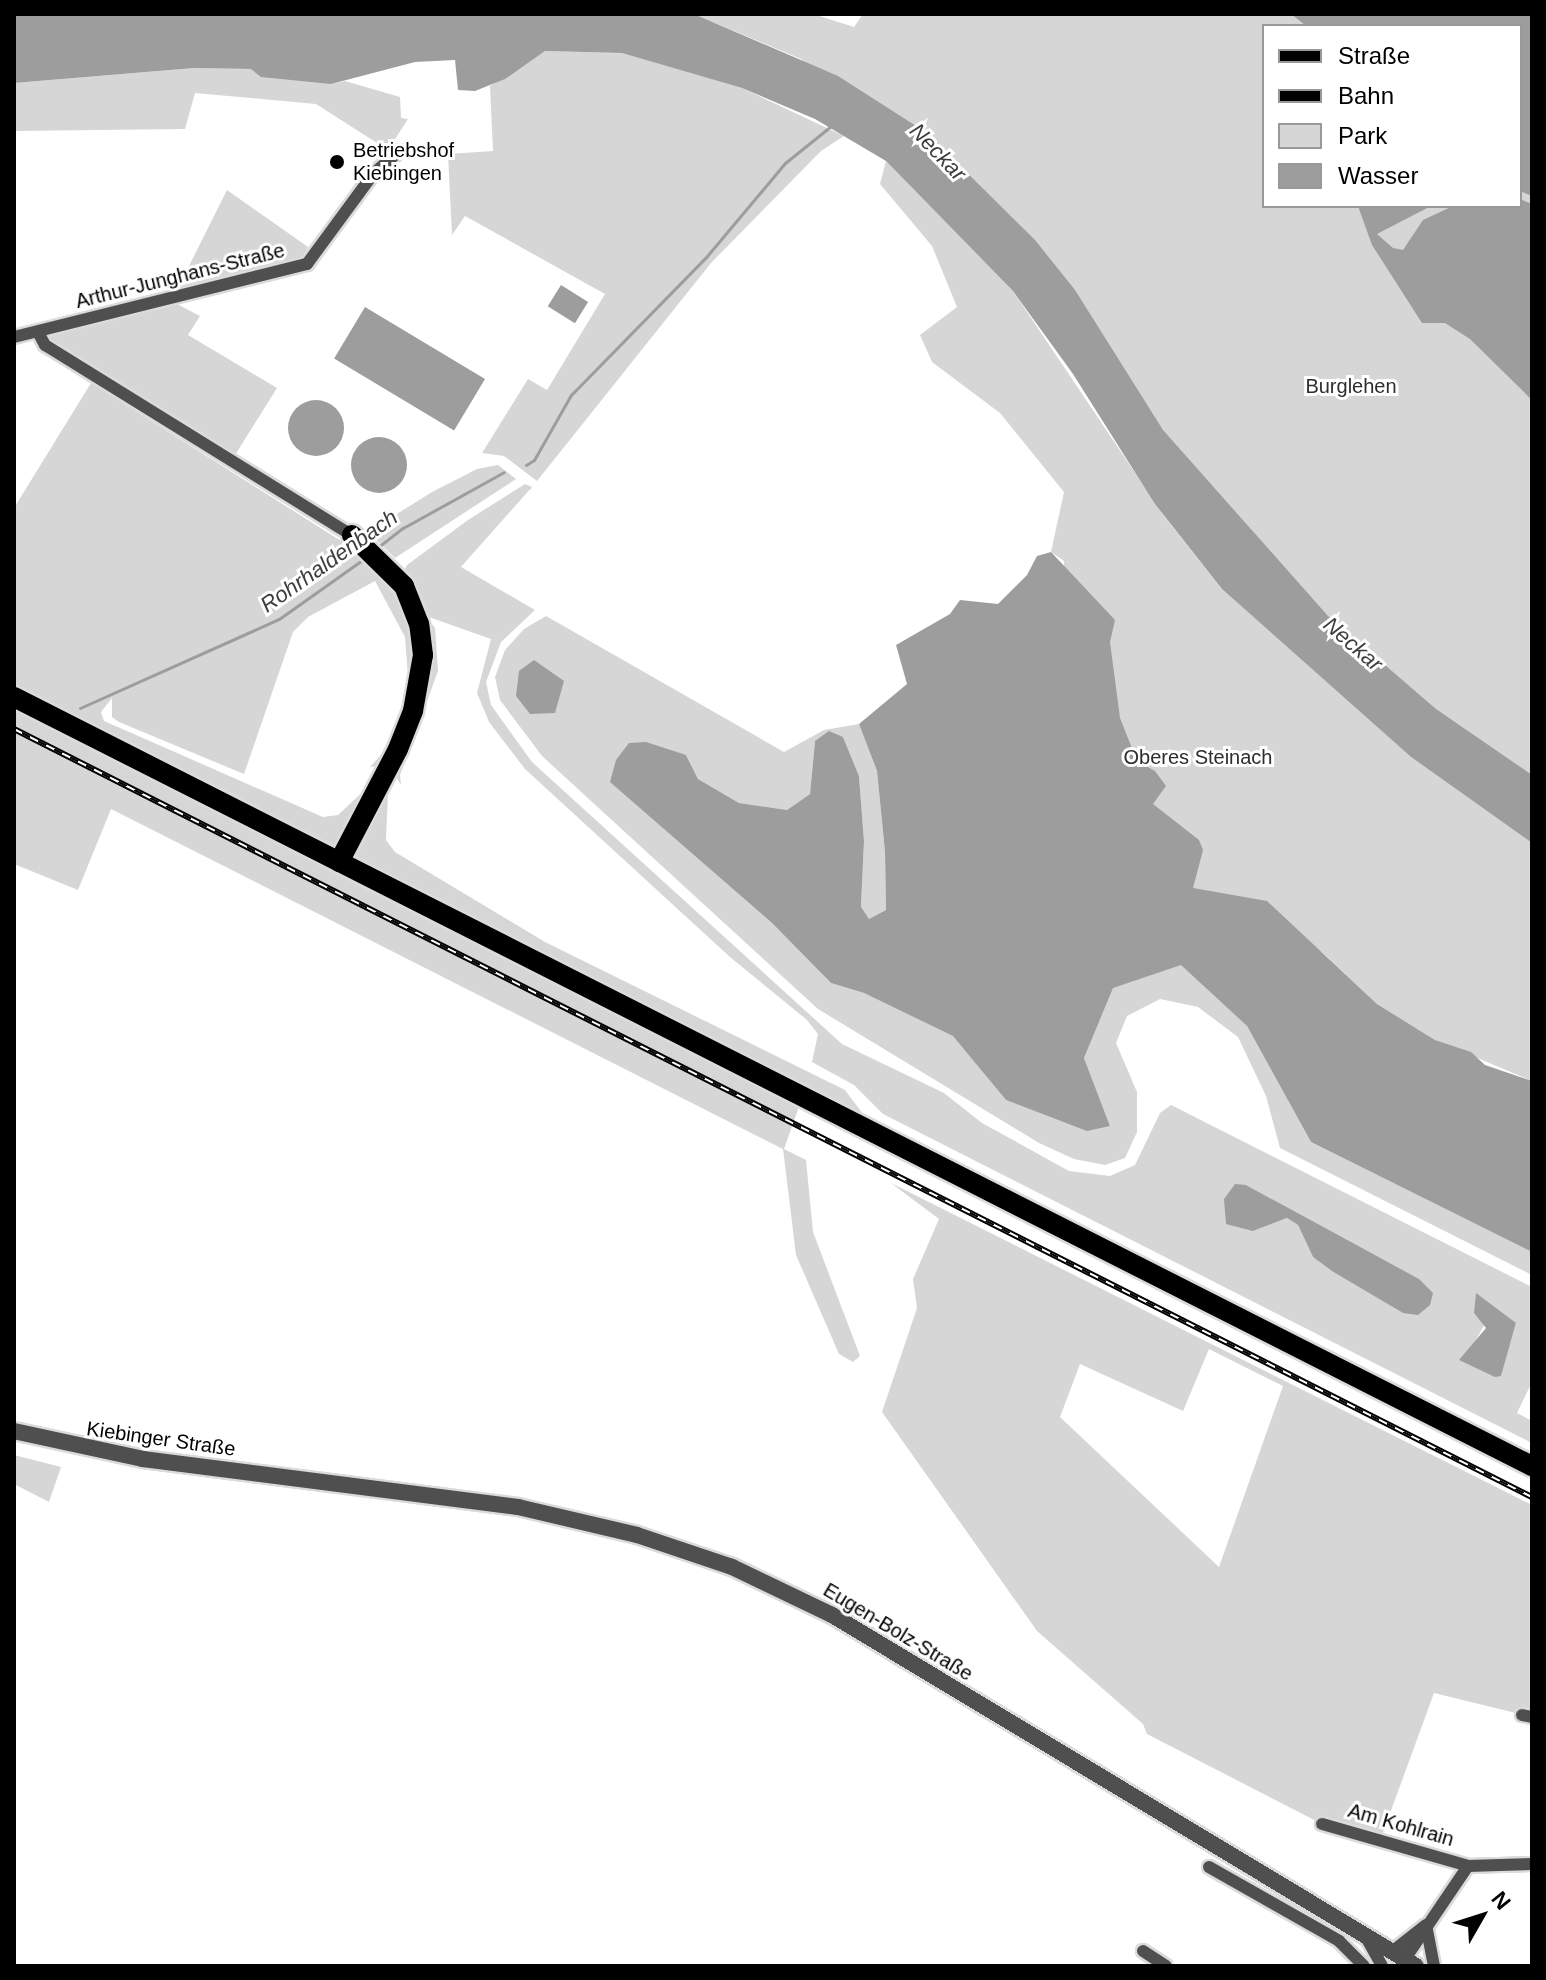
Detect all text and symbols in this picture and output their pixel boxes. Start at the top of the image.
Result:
legend [1262,24,1522,208]
text: Straße [1338,42,1410,69]
text: Bahn [1338,82,1394,109]
water label: Neckar [904,118,972,186]
text: Park [1338,122,1387,149]
place label: Betriebshof Kiebingen [353,138,454,185]
marker: Betriebshof Kiebingen [328,153,346,171]
text: Wasser [1338,162,1418,189]
street label: Arthur-Junghans-Straße [73,238,287,314]
park label: Burglehen [1305,374,1397,398]
water label: Rohrhaldenbach [255,504,403,618]
water label: Neckar [1318,611,1388,677]
park label: Oberes Steinach [1124,745,1272,769]
street label: Kiebinger Straße [85,1417,237,1461]
street label: Eugen-Bolz-Straße [819,1578,977,1686]
street label: Am Kohlrain [1345,1798,1457,1852]
north arrow [1442,1876,1522,1956]
text: N [1486,1887,1516,1915]

